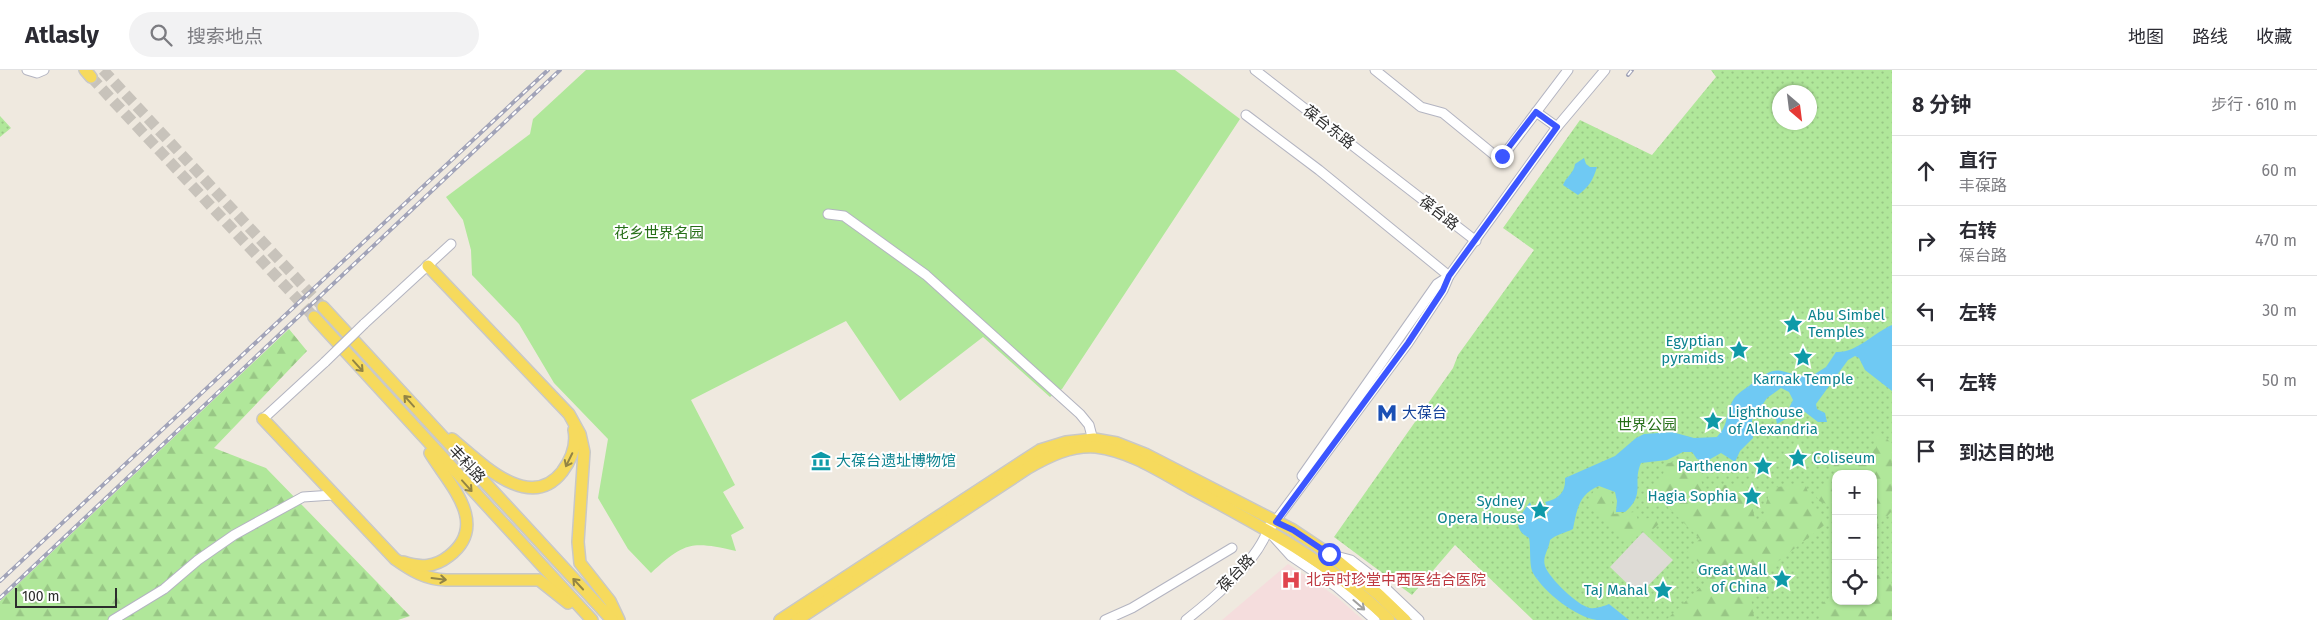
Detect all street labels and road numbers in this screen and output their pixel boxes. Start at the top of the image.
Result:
street label: 葆台东路 [1300,101,1358,153]
street label: 葆台路 [1416,192,1462,234]
street label: 丰科路 [445,441,489,487]
street label: 葆台路 [1214,551,1258,595]

